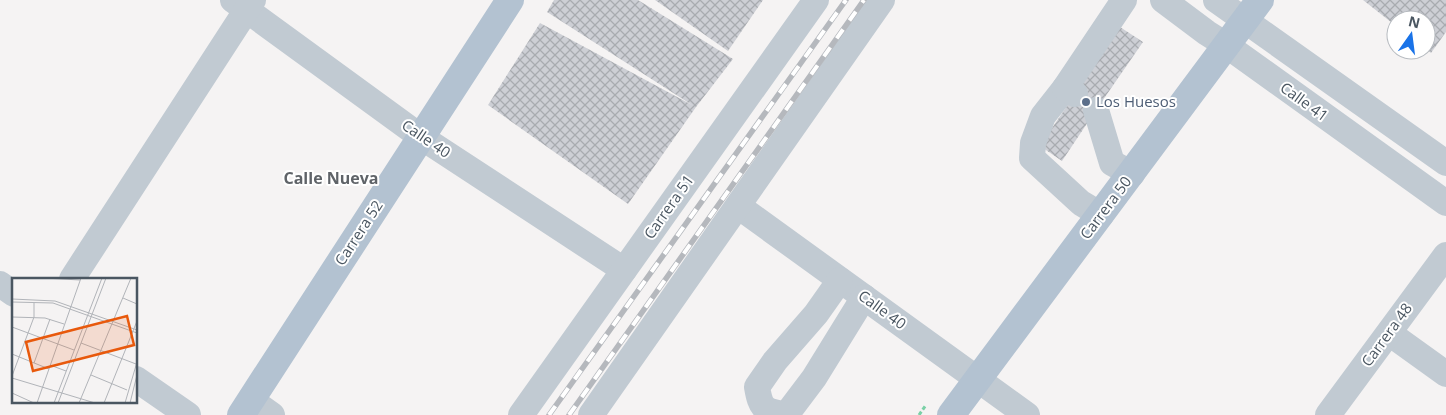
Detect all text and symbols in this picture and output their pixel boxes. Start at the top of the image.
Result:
north arrow [1386,10,1436,60]
text: N [1406,11,1422,32]
street label: Calle 41 [1277,77,1333,125]
place label: Los Huesos [1096,91,1176,111]
marker: Los Huesos [1080,96,1092,108]
street label: Calle 40 [398,115,455,162]
district label: Calle Nueva [284,167,378,189]
street label: Carrera 51 [639,170,698,242]
street label: Carrera 50 [1075,172,1135,243]
street label: Carrera 52 [330,196,387,269]
inset map [12,278,138,402]
street label: Calle 40 [855,285,911,333]
street label: Carrera 48 [1356,299,1416,370]

